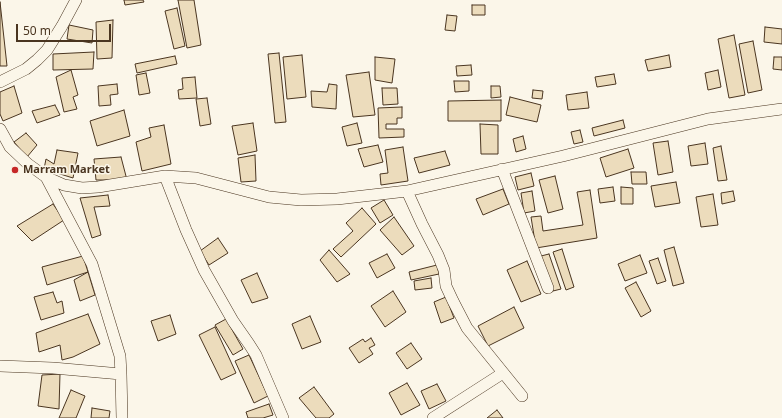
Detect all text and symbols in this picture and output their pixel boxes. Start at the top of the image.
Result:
scale bar [18,16,113,42]
text: 50 m [23,22,51,39]
place label: Marram Market [23,163,110,177]
marker: Marram Market [10,165,20,175]

